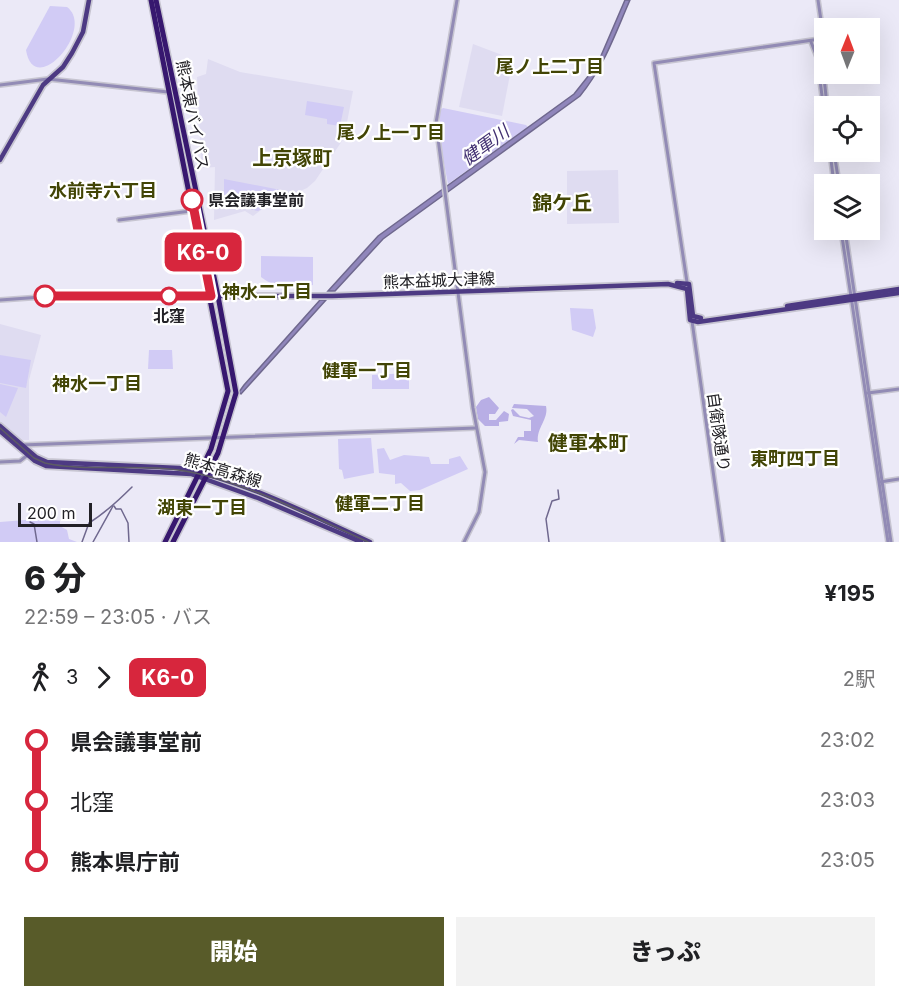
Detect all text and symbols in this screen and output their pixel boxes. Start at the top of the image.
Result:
north arrow [814,18,880,84]
map controls [814,18,880,240]
district label: 尾ノ上二丁目 [496,56,604,77]
street label: 熊本東バイパス [173,58,213,172]
button: locate [814,96,880,162]
water label: 健軍川 [457,119,515,169]
district label: 尾ノ上一丁目 [337,122,445,143]
district label: 上京塚町 [252,146,332,170]
button: layers [814,174,880,240]
district label: 水前寺六丁目 [49,180,157,201]
marker: 県会議事堂前 [181,189,203,211]
place label: 県会議事堂前 [208,190,304,210]
district label: 錦ケ丘 [532,191,592,215]
line badge: K6-0 [161,232,245,272]
text: K6-0 [177,240,229,265]
street label: 熊本益城大津線 [383,268,495,292]
district label: 神水二丁目 [222,281,312,302]
unlabelled marker [34,285,56,307]
marker: 北窪 [160,287,178,305]
place label: 北窪 [153,306,185,326]
district label: 健軍一丁目 [322,360,412,381]
district label: 神水一丁目 [52,373,142,394]
street label: 自衛隊通り [704,391,734,473]
district label: 健軍本町 [548,431,628,455]
district label: 東町四丁目 [750,448,840,469]
street label: 熊本高森線 [182,449,264,491]
district label: 健軍二丁目 [335,493,425,514]
district label: 湖東一丁目 [157,497,247,518]
scale bar [18,500,92,528]
text: 200 m [27,503,75,523]
text: 6 分 [24,558,86,598]
text: ¥195 [825,580,875,606]
text: 22:59 – 23:05 · バス [24,605,212,629]
icon: walk [24,661,57,694]
icon: forward [87,661,120,694]
text: 3 [66,665,78,689]
text: K6-0 [141,665,194,690]
text: 2駅 [843,667,875,691]
text: 23:02 [820,728,875,752]
text: 県会議事堂前 [70,729,202,755]
text: 23:03 [820,788,875,812]
text: 北窪 [70,789,114,815]
text: 23:05 [820,848,875,872]
text: 熊本県庁前 [70,849,180,875]
button: 開始 [24,917,444,986]
button: きっぷ [456,917,875,986]

